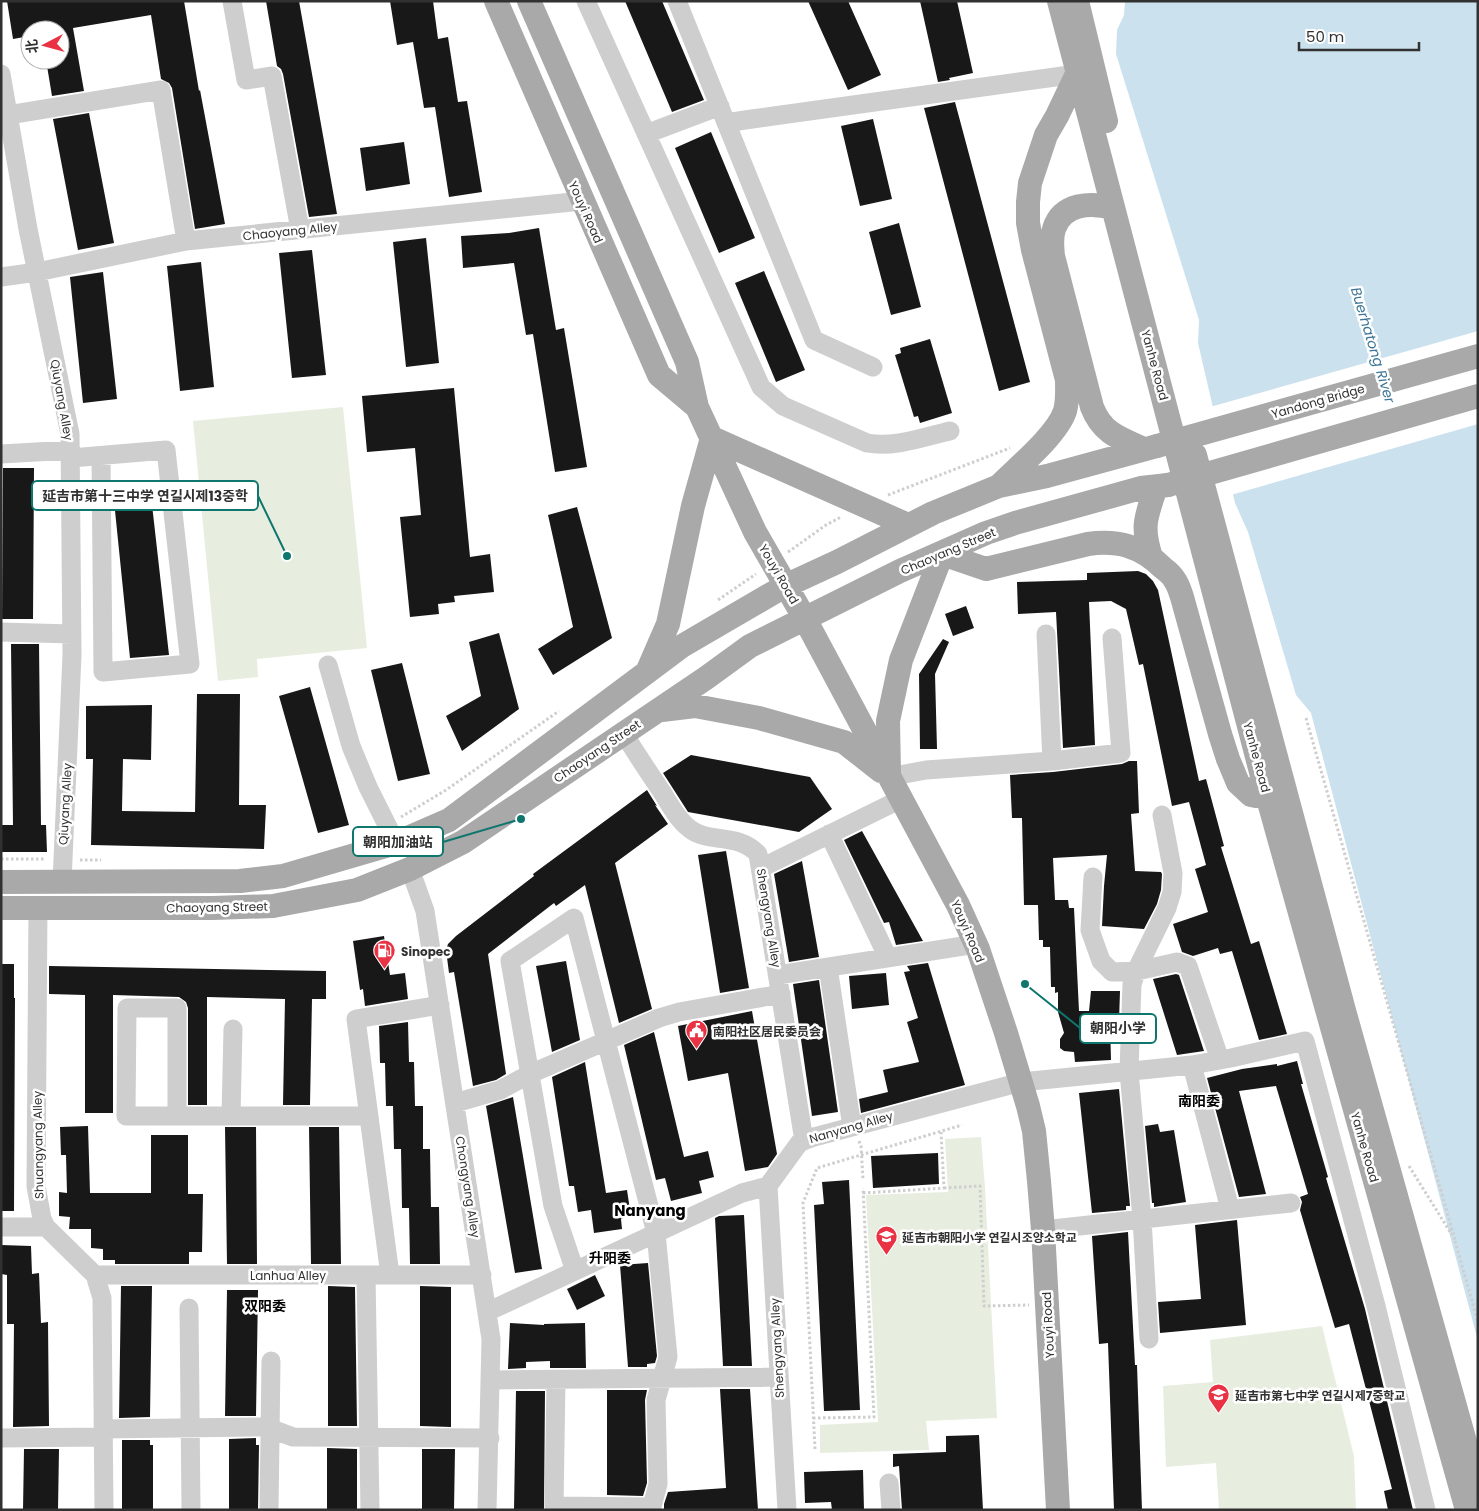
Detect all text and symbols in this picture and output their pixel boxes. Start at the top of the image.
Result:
north arrow [20,20,70,70]
scale bar [1299,20,1419,52]
text: 50 m [1306,26,1344,47]
text: 北 [21,38,43,54]
street label: Youyi Road [565,178,607,246]
street label: Chaoyang Alley [242,218,338,244]
water label: Buerhatong River [1346,285,1400,406]
street label: Yanhe Road [1137,328,1173,402]
street label: Qiuyang Alley [46,358,78,442]
street label: Yandong Bridge [1269,380,1367,422]
callout: 延吉市第十三中学 연길시제13중학 [32,481,258,510]
text: 延吉市第十三中学 연길시제13중학 [42,486,248,506]
street label: Chaoyang Street [898,523,998,579]
street label: Youyi Road [755,541,803,607]
street label: Chaoyang Street [550,716,644,786]
street label: Yanhe Road [1239,720,1275,794]
street label: Qiuyang Alley [54,762,76,845]
callout: 朝阳加油站 [353,827,443,856]
text: 朝阳加油站 [363,832,433,852]
street label: Shengyang Alley [753,867,785,969]
street label: Youyi Road [947,897,989,965]
street label: Chaoyang Street [166,898,268,916]
fuel station icon: Sinopec [373,939,397,970]
place label: Sinopec [401,943,450,960]
callout: 朝阳小学 [1080,1014,1156,1043]
text: 朝阳小学 [1090,1018,1146,1038]
public building icon: 南阳社区居民委员会 [685,1019,709,1050]
place label: 南阳社区居民委员会 [713,1023,821,1040]
street label: Shuangyang Alley [29,1090,47,1199]
district label: 南阳委 [1178,1091,1220,1111]
street label: Nanyang Alley [807,1107,895,1147]
street label: Yanhe Road [1347,1110,1383,1184]
street label: Chongyang Alley [452,1135,484,1239]
district label: Nanyang [614,1200,686,1221]
school or university icon: 延吉市朝阳小学 연길시조양소학교 [874,1225,898,1256]
place label: 延吉市朝阳小学 연길시조양소학교 [902,1229,1077,1246]
district label: 升阳委 [589,1248,631,1268]
street label: Lanhua Alley [250,1267,326,1284]
street label: Youyi Road [1038,1291,1058,1359]
district label: 双阳委 [244,1296,286,1316]
street label: Shengyang Alley [766,1297,788,1398]
school or university icon: 延吉市第七中学 연길시제7중학교 [1207,1383,1231,1414]
place label: 延吉市第七中学 연길시제7중학교 [1235,1387,1405,1404]

